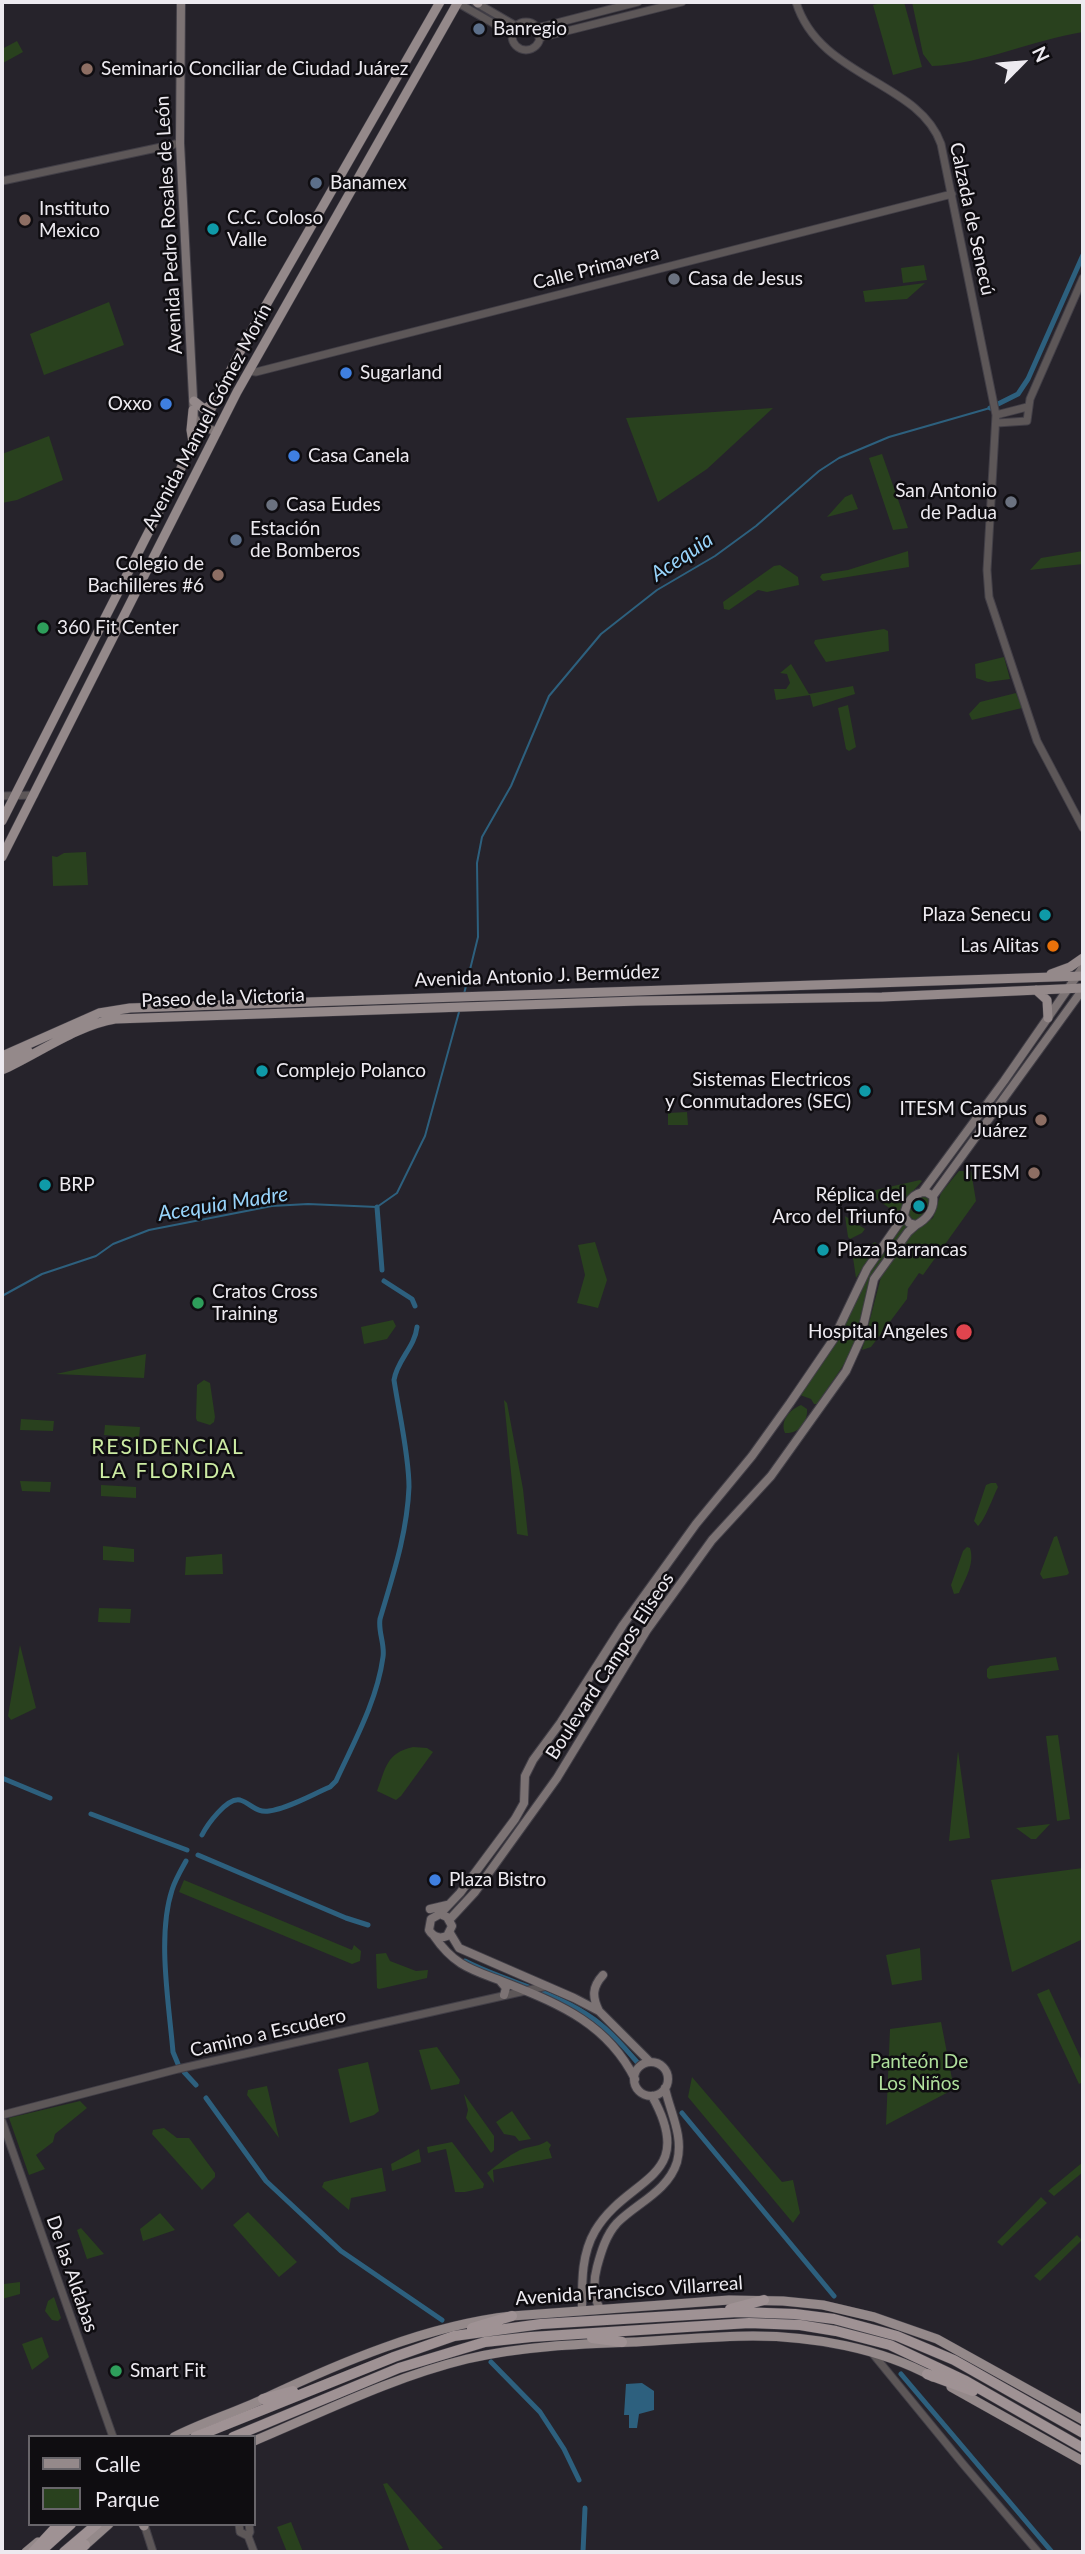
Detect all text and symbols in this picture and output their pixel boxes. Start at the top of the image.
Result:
place label: Banregio [493,18,567,40]
marker: Banregio [471,21,487,37]
north arrow [987,28,1057,98]
text: N [1028,42,1055,65]
place label: Seminario Conciliar de Ciudad Juárez [101,58,408,80]
marker: Seminario Conciliar de Ciudad Juárez [79,61,95,77]
street label: Avenida Pedro Rosales de León [151,95,187,355]
street label: Calzada de Senecú [945,140,999,298]
place label: Banamex [330,172,407,194]
marker: Banamex [308,175,324,191]
place label: Instituto Mexico [39,198,110,242]
place label: C.C. Coloso Valle [227,207,323,251]
marker: Instituto Mexico [17,212,33,228]
marker: C.C. Coloso Valle [205,221,221,237]
street label: Calle Primavera [530,241,662,295]
place label: Casa de Jesus [688,268,803,290]
marker: Casa de Jesus [666,271,682,287]
street label: Avenida Manuel Gómez Morín [138,300,276,534]
place label: Sugarland [360,362,442,384]
marker: Sugarland [338,365,354,381]
place label: Oxxo [108,393,152,415]
marker: Oxxo [158,396,174,412]
place label: Casa Canela [308,445,409,467]
marker: Casa Canela [286,448,302,464]
place label: San Antonio de Padua [895,480,997,524]
place label: Casa Eudes [286,494,381,516]
marker: San Antonio de Padua [1003,494,1019,510]
marker: Casa Eudes [264,497,280,513]
place label: Estación de Bomberos [250,518,360,562]
water label: Acequia [646,527,718,587]
marker: Estación de Bomberos [228,532,244,548]
place label: Colegio de Bachilleres #6 [88,553,204,597]
marker: Colegio de Bachilleres #6 [210,567,226,583]
place label: 360 Fit Center [57,617,179,639]
marker: 360 Fit Center [35,620,51,636]
place label: Plaza Senecu [922,904,1031,926]
marker: Plaza Senecu [1037,907,1053,923]
place label: Las Alitas [960,935,1039,957]
marker: Las Alitas [1045,938,1061,954]
street label: Avenida Antonio J. Bermúdez [414,960,660,992]
street label: Paseo de la Victoria [141,984,305,1012]
place label: Complejo Polanco [276,1060,426,1082]
marker: Complejo Polanco [254,1063,270,1079]
place label: Sistemas Electricos y Conmutadores (SEC) [665,1069,851,1113]
marker: Sistemas Electricos y Conmutadores (SEC) [857,1083,873,1099]
place label: ITESM Campus Juárez [899,1098,1027,1142]
marker: ITESM Campus Juárez [1033,1112,1049,1128]
place label: ITESM [965,1162,1020,1184]
marker: ITESM [1026,1165,1042,1181]
place label: BRP [59,1174,95,1196]
marker: BRP [37,1177,53,1193]
water label: Acequia Madre [156,1181,290,1227]
place label: Réplica del Arco del Triunfo [772,1184,905,1228]
marker: Réplica del Arco del Triunfo [911,1198,927,1214]
place label: Plaza Barrancas [837,1239,967,1261]
marker: Plaza Barrancas [815,1242,831,1258]
place label: Cratos Cross Training [212,1281,318,1325]
marker: Cratos Cross Training [190,1295,206,1311]
place label: Hospital Angeles [808,1321,948,1343]
marker: Hospital Angeles [954,1322,974,1342]
district label: RESIDENCIAL LA FLORIDA [93,1434,243,1484]
street label: Boulevard Campos Eliseos [541,1568,679,1764]
place label: Plaza Bistro [449,1869,546,1891]
marker: Plaza Bistro [427,1872,443,1888]
street label: Camino a Escudero [188,2004,348,2062]
park label: Panteón De Los Niños [870,2051,968,2095]
street label: De las Aldabas [41,2213,103,2335]
street label: Avenida Francisco Villarreal [514,2272,744,2310]
place label: Smart Fit [130,2360,206,2382]
marker: Smart Fit [108,2363,124,2379]
legend [28,2435,256,2526]
text: Calle [95,2451,140,2476]
text: Parque [95,2486,160,2511]

